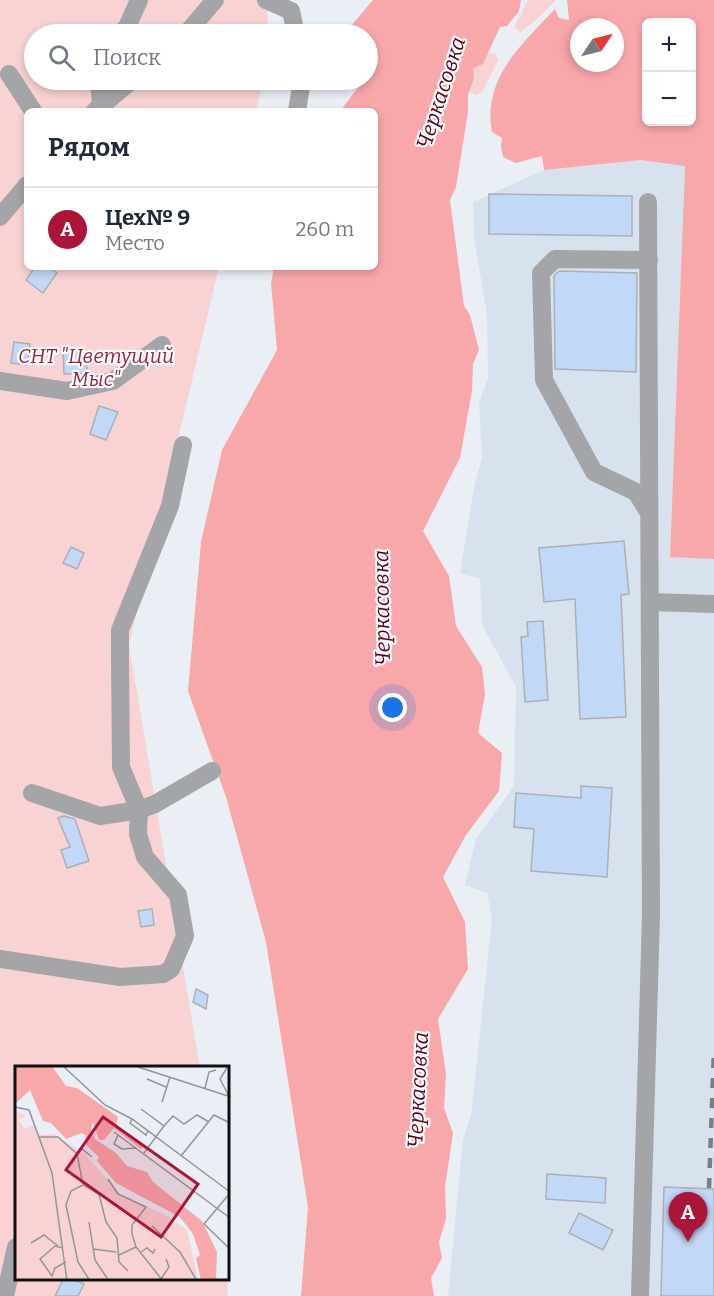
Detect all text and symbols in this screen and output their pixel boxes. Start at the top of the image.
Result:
north arrow [570,18,624,72]
map controls [642,18,696,126]
button: + [642,18,696,72]
search box [24,24,378,90]
water label: Черкасовка [411,34,471,152]
icon: search [45,41,78,74]
text: Поиск [93,44,161,71]
button: − [642,72,696,126]
text: Рядом [48,132,130,163]
text: Цех№ 9 [105,204,190,231]
text: A [60,217,75,241]
text: 260 m [295,217,354,241]
text: Место [105,231,165,255]
park label: СНТ "Цветущий Мыс" [18,344,174,391]
water label: Черкасовка [368,550,396,666]
your location [378,693,407,722]
water label: Черкасовка [402,1031,434,1149]
inset map [15,1066,230,1281]
pin: A [668,1192,708,1242]

